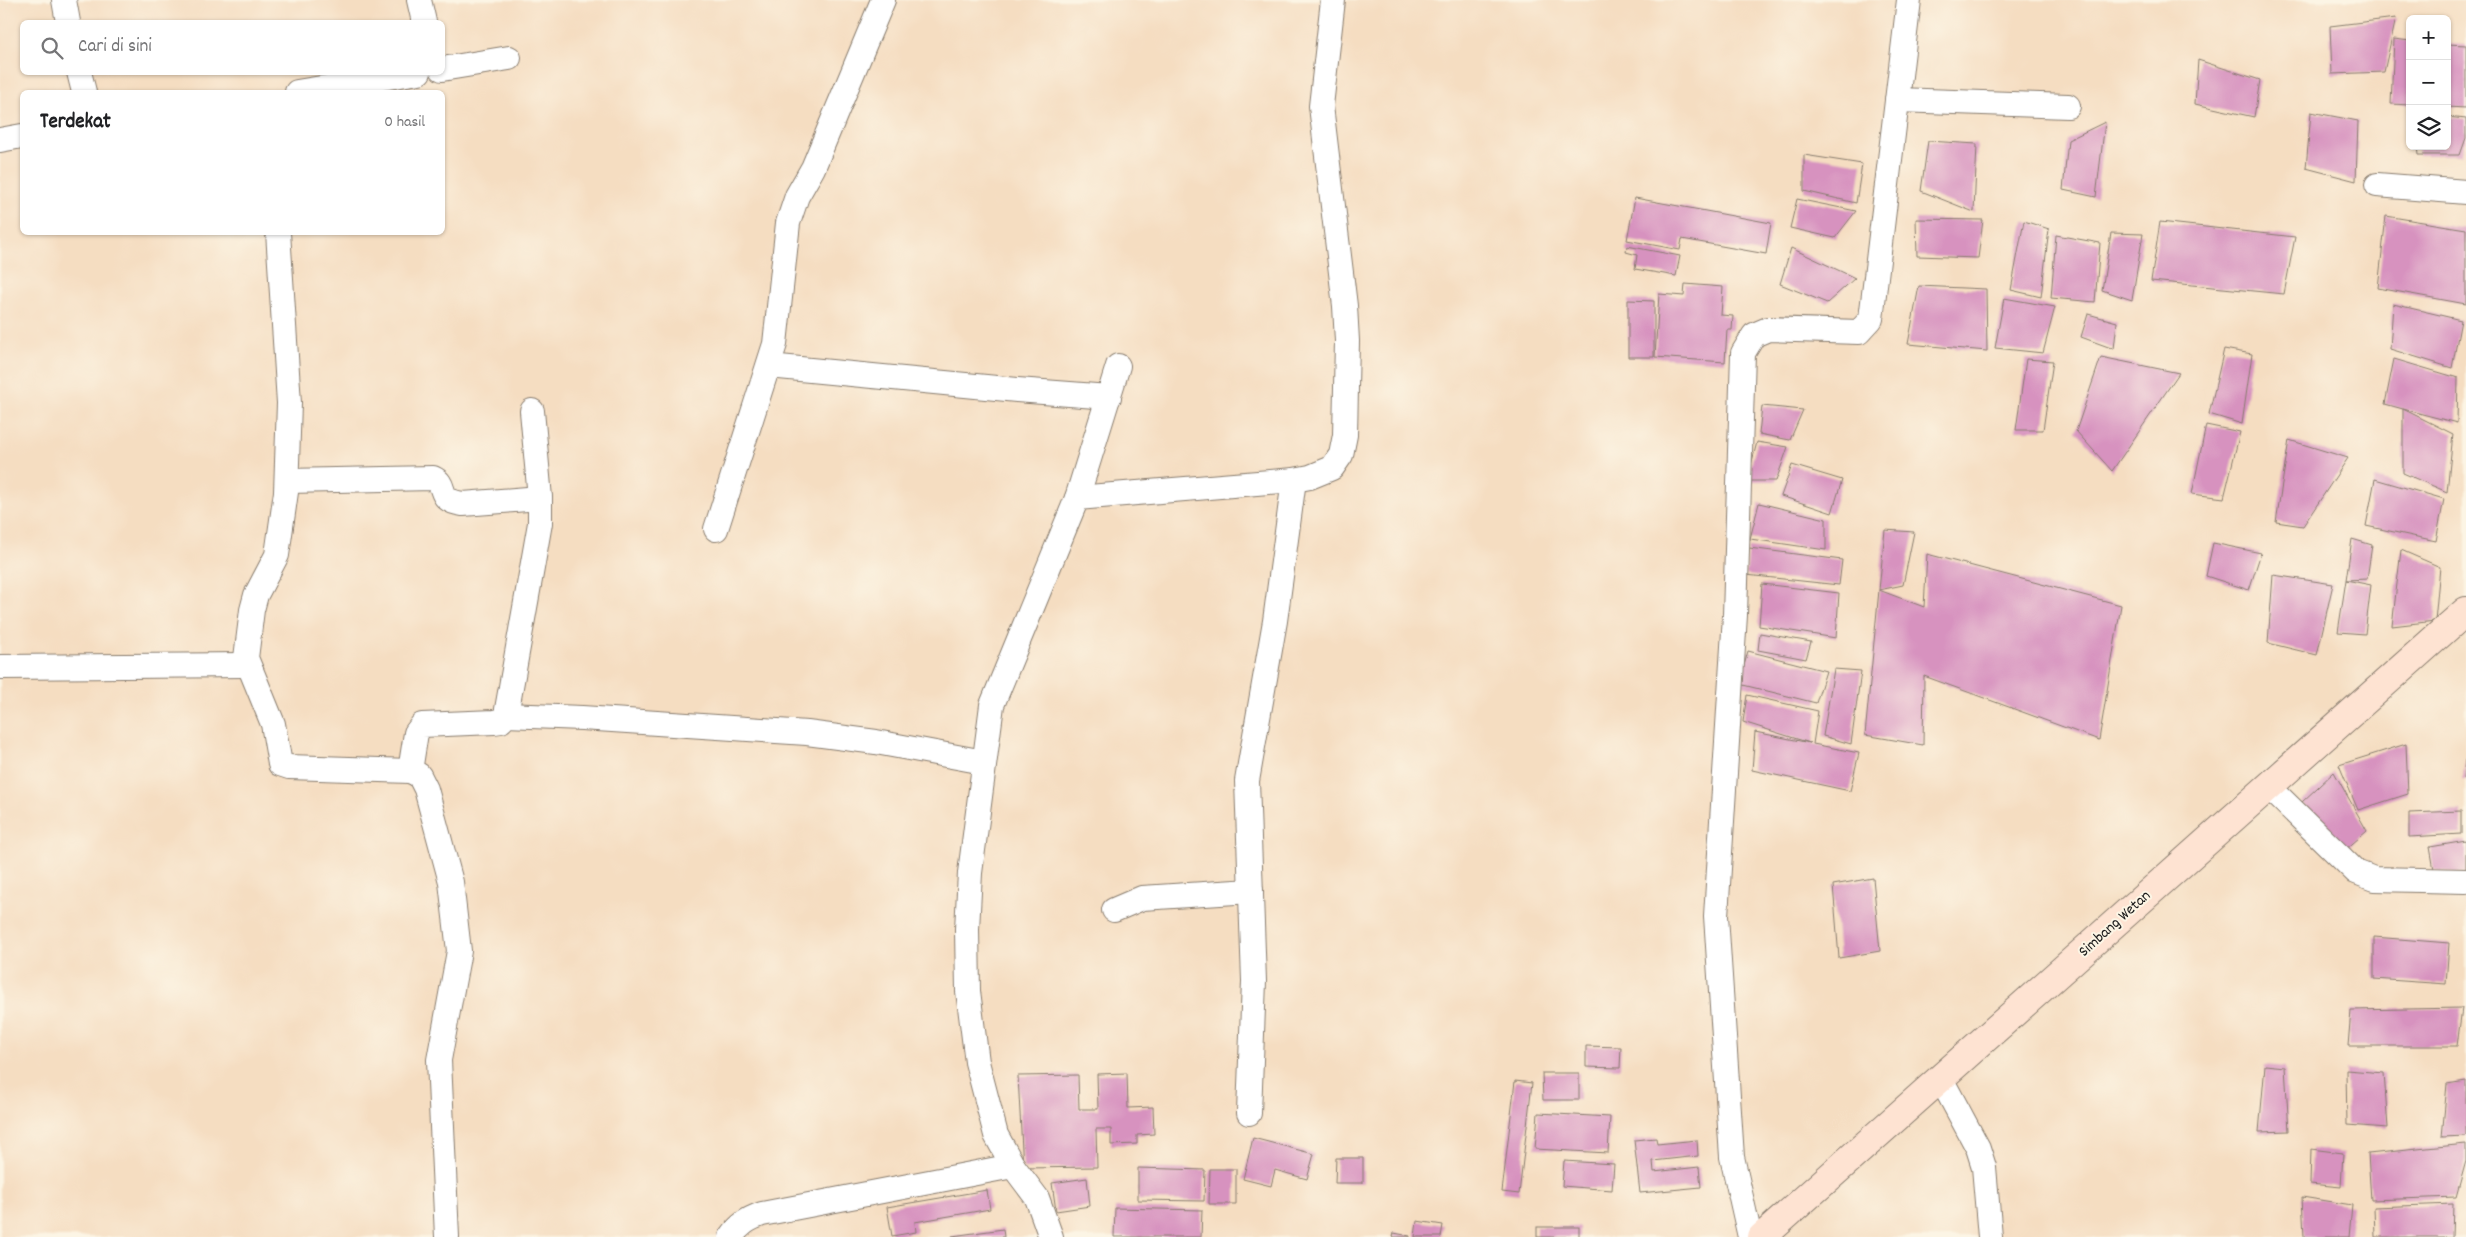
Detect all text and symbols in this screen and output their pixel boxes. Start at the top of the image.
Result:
map controls [2406,15,2451,150]
button: + [2406,15,2451,60]
search box [20,20,445,75]
icon: search [38,34,66,62]
text: Cari di sini [78,34,152,61]
button: − [2406,60,2451,105]
button: layers [2406,105,2451,150]
text: Terdekat [40,108,111,138]
text: 0 hasil [384,111,425,134]
street label: Simbang Wetan [2074,885,2156,963]

